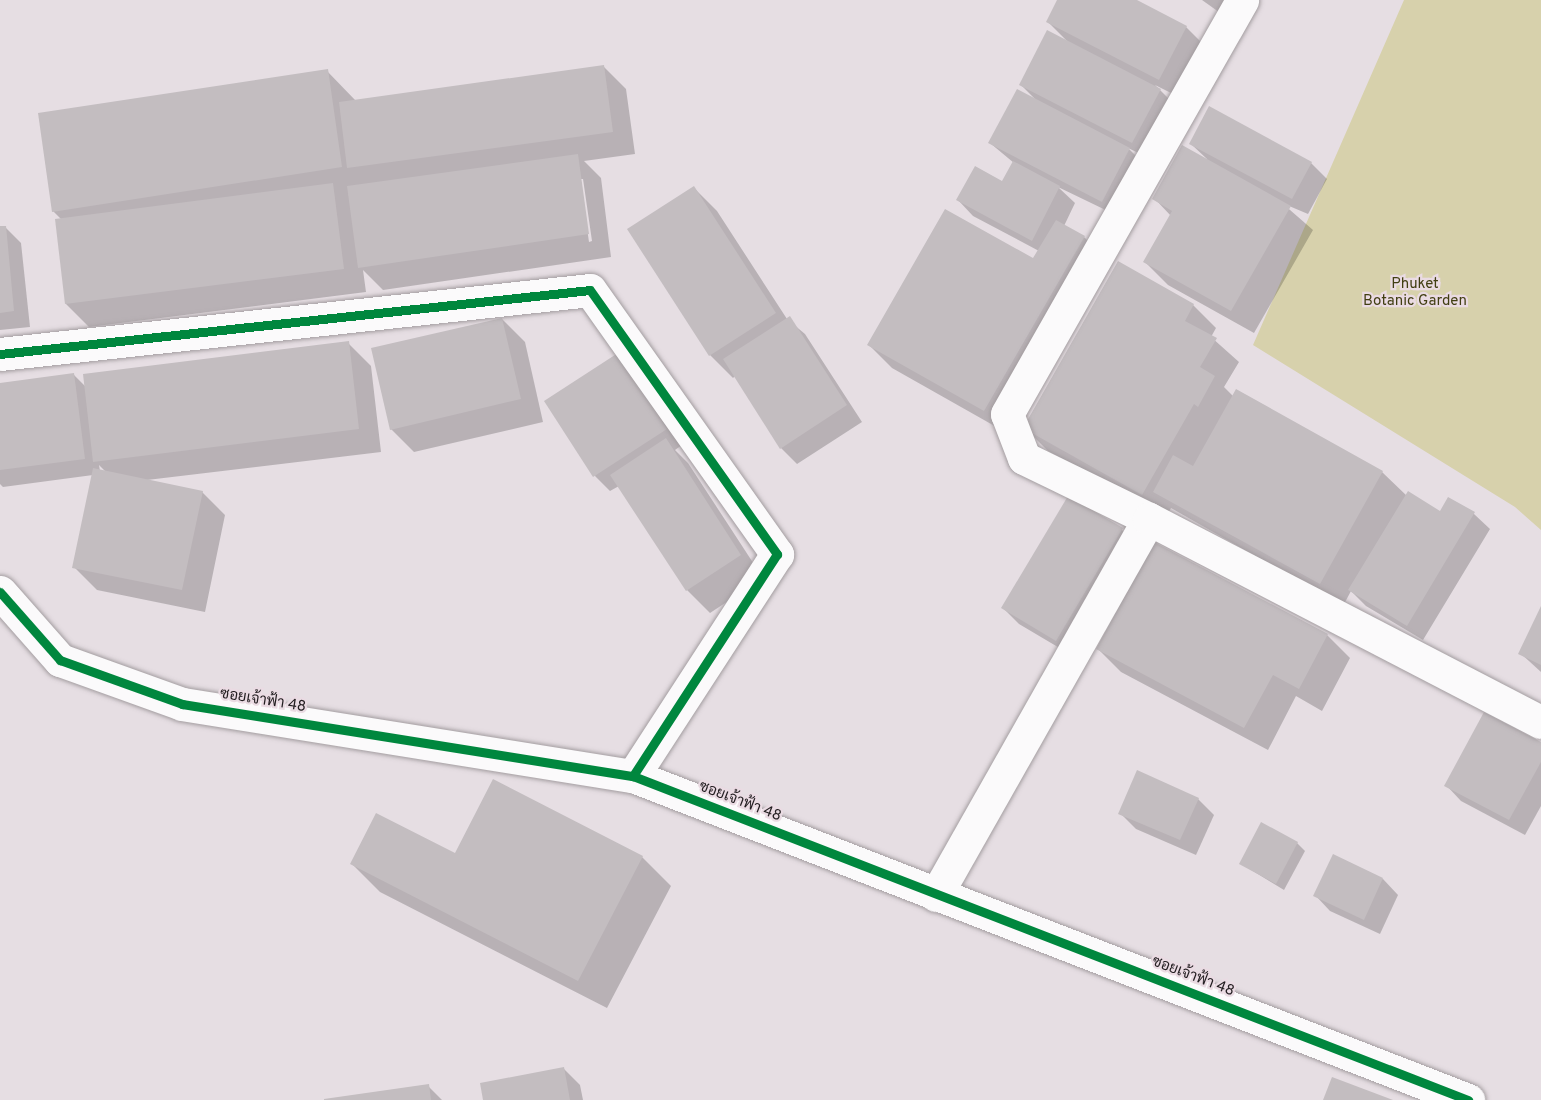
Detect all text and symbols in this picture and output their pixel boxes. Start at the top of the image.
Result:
park label: Phuket Botanic Garden [1363,275,1467,310]
street label: ซอยเจ้าฟ้า 48 [219,685,307,717]
street label: ซอยเจ้าฟ้า 48 [696,778,784,826]
street label: ซอยเจ้าฟ้า 48 [1149,953,1237,1001]

